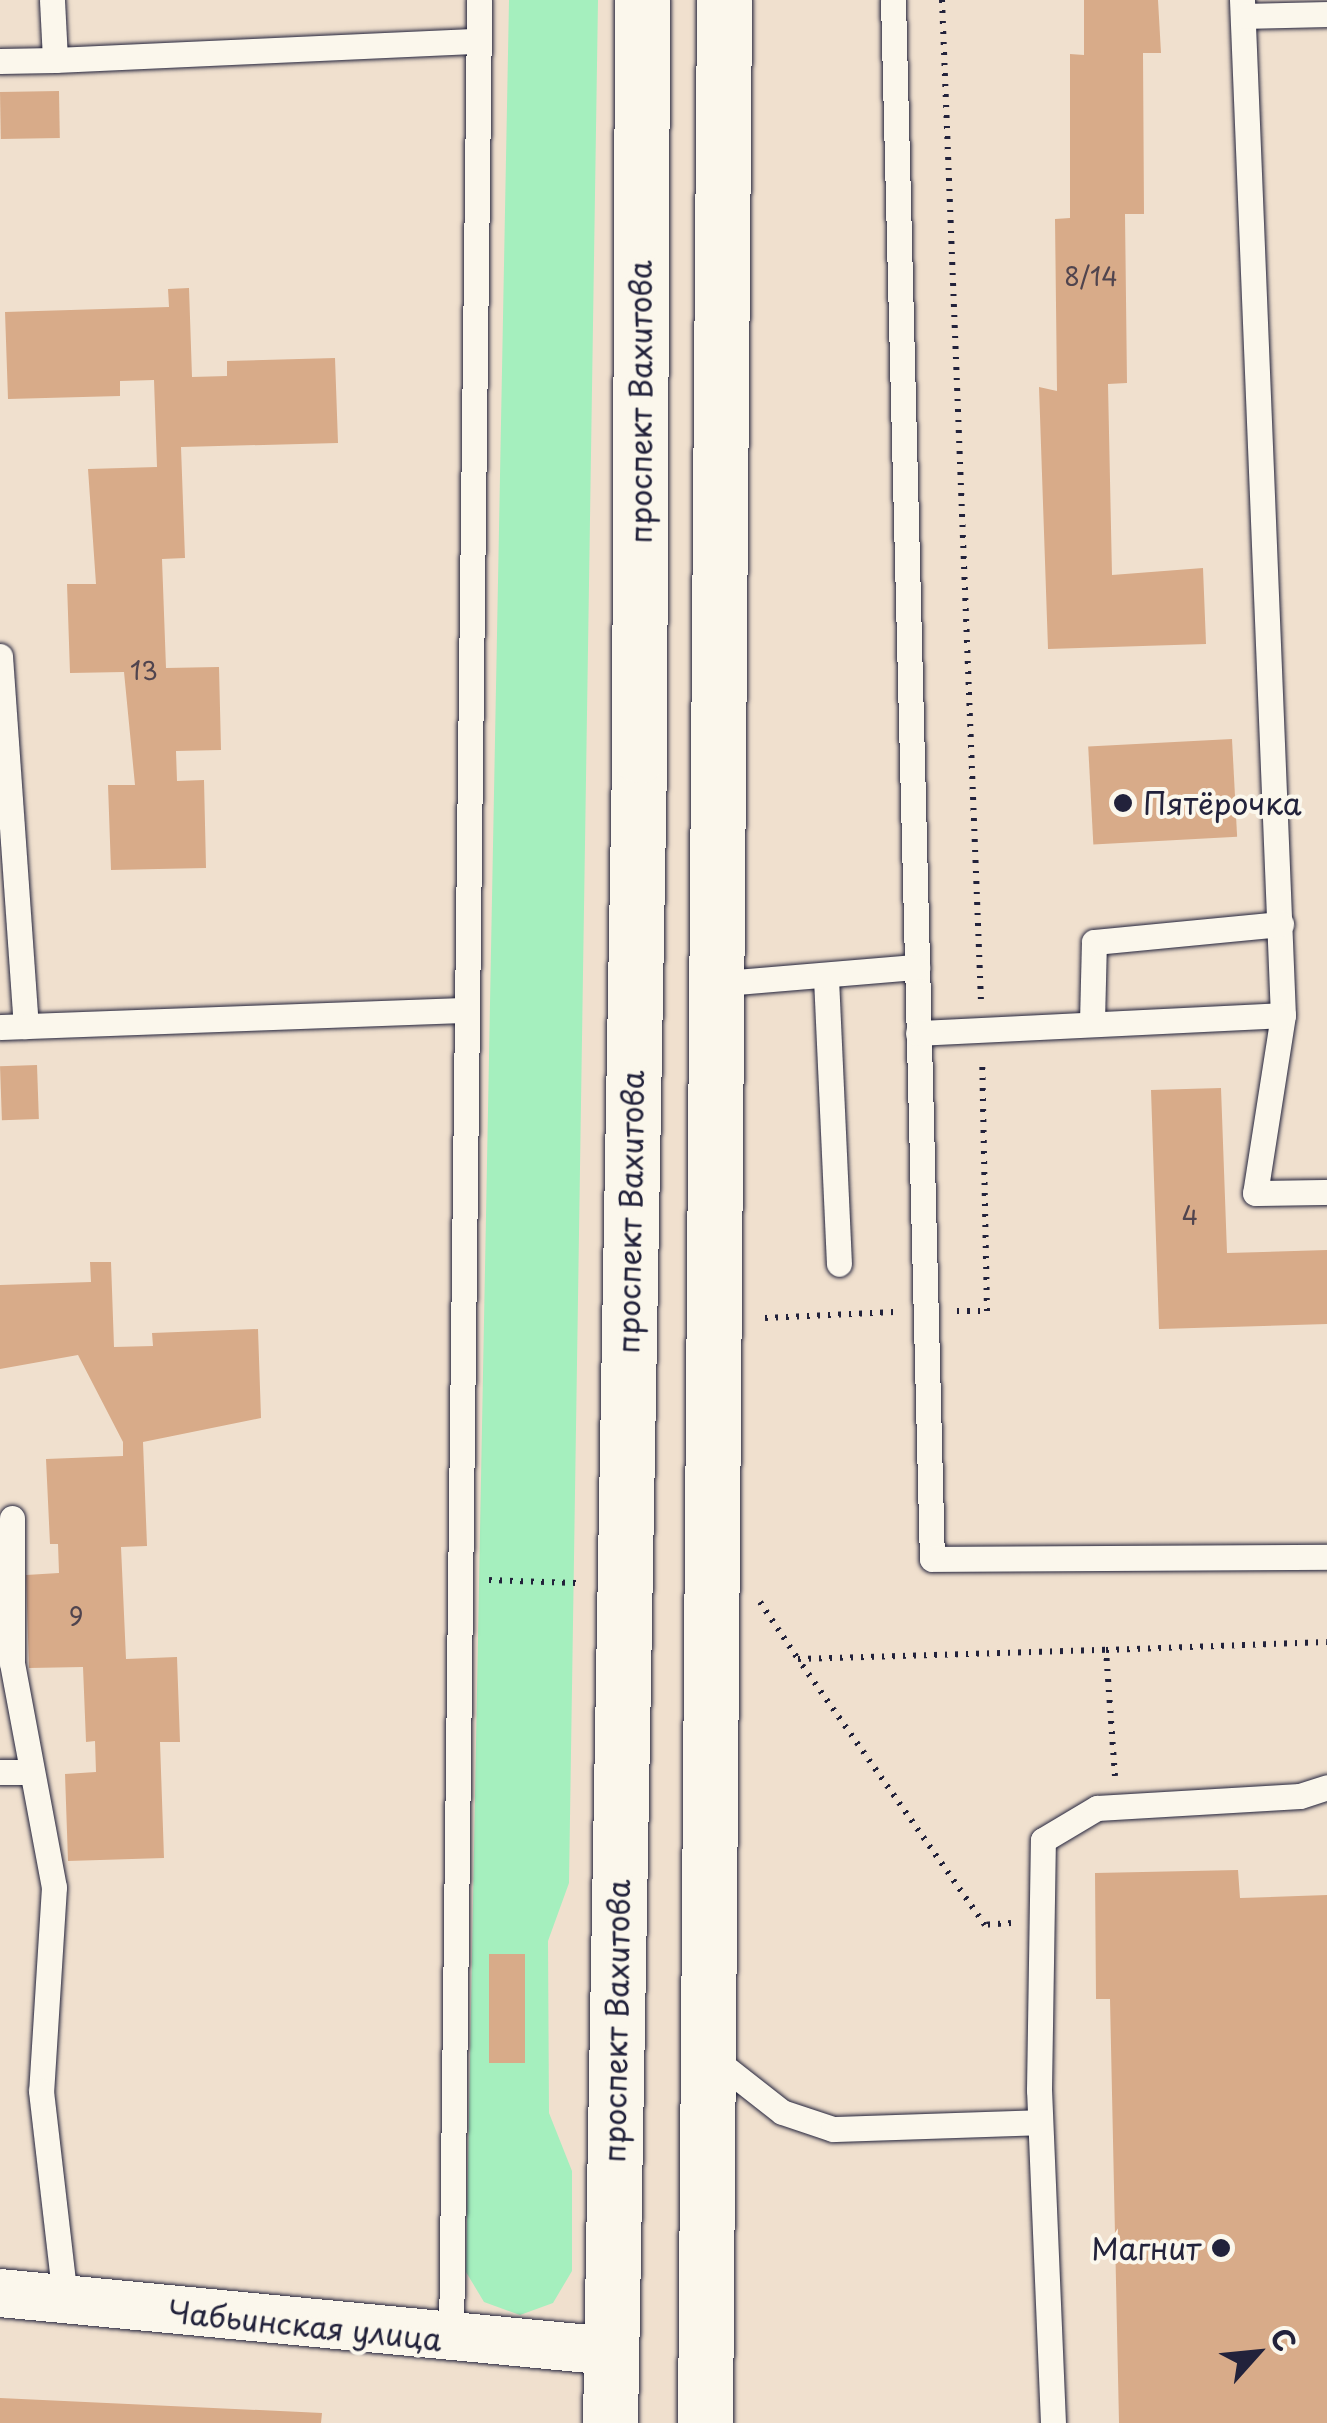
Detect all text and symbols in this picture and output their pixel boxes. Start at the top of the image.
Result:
street label: проспект Вахитова [622,259,658,545]
house number: 8/14 [1064,261,1118,291]
house number: 13 [130,655,158,685]
place label: Пятёрочка [1143,785,1302,821]
marker: Пятёрочка [1112,792,1134,814]
street label: проспект Вахитова [610,1069,650,1355]
house number: 4 [1182,1200,1198,1230]
house number: 9 [69,1601,83,1631]
street label: проспект Вахитова [596,1878,636,2164]
place label: Магнит [1091,2230,1201,2266]
marker: Магнит [1210,2237,1232,2259]
street label: Чабьинская улица [165,2293,445,2357]
north arrow [1207,2303,1307,2403]
text: С [1260,2320,1308,2358]

